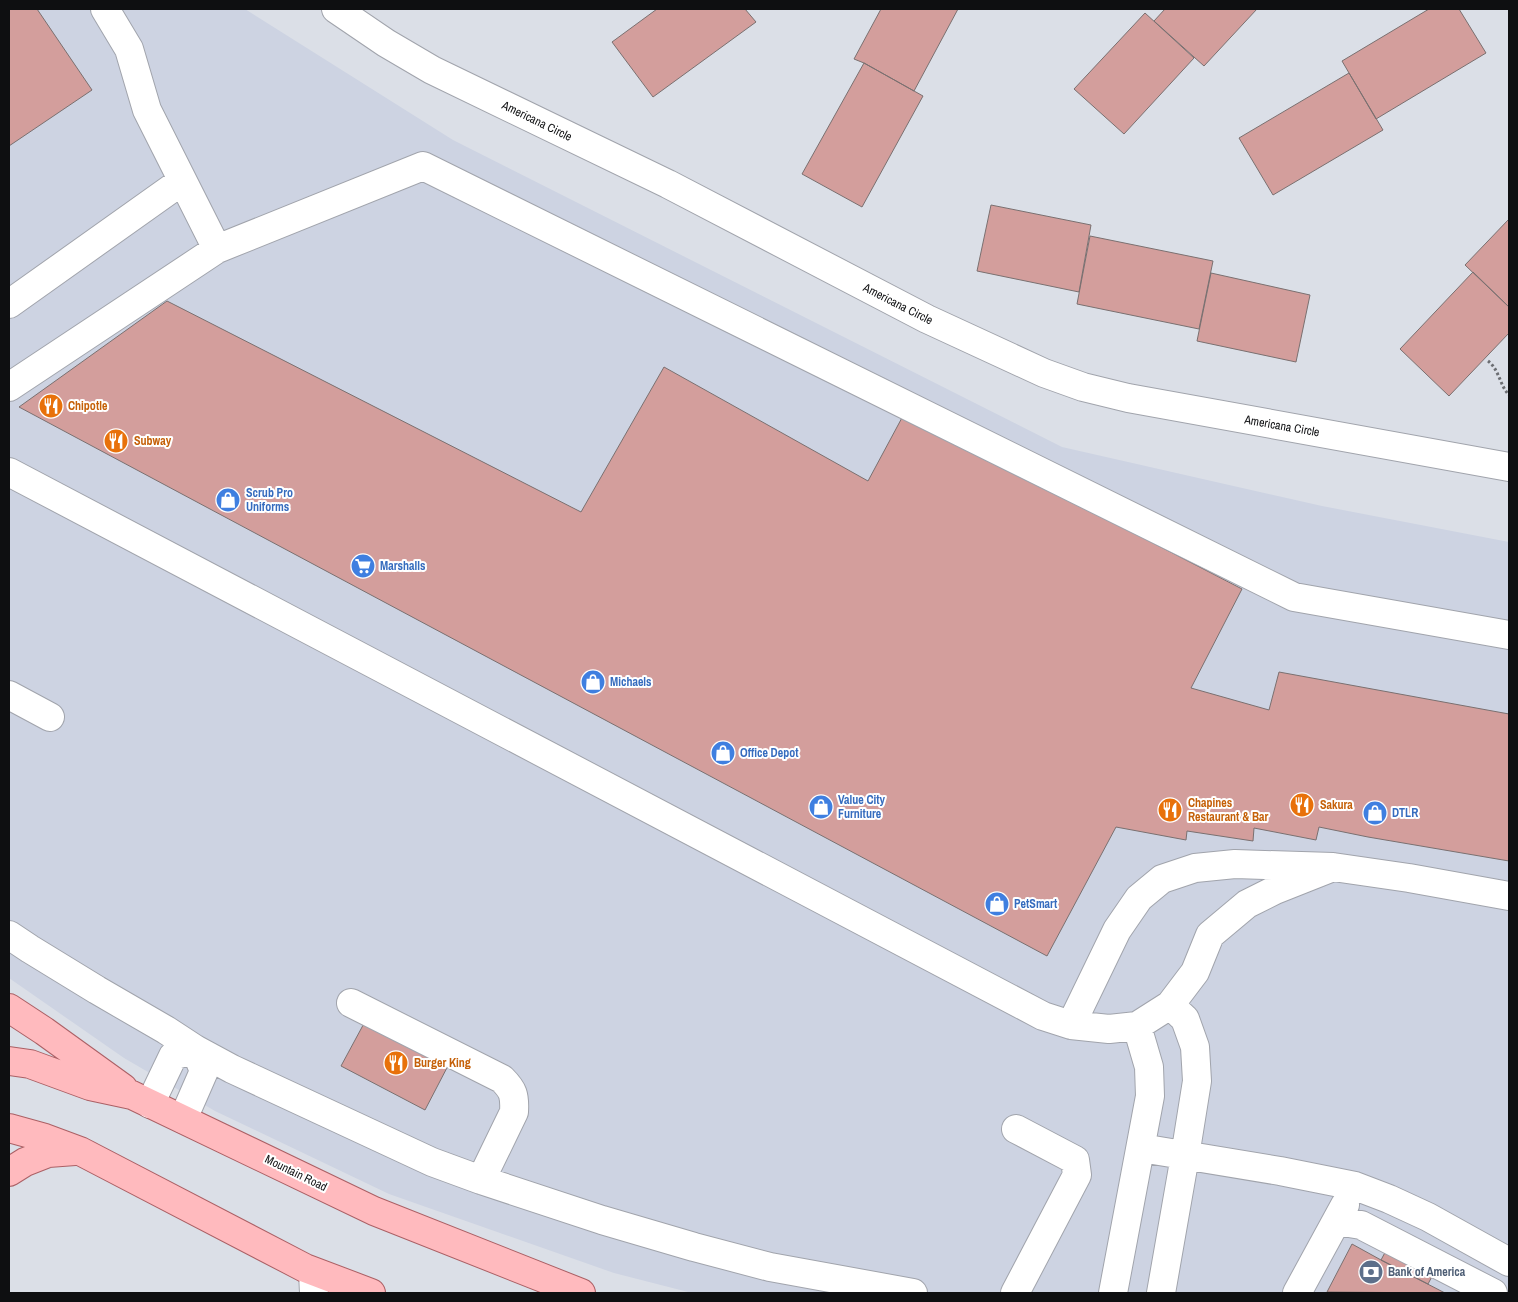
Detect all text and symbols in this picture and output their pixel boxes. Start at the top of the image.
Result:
street label: Americana Circle [498,97,575,145]
street label: Americana Circle [860,279,935,328]
restaurant icon: Chipotle [38,393,64,419]
place label: Chipotle [68,398,108,414]
street label: Americana Circle [1242,411,1321,440]
restaurant icon: Subway [103,428,129,454]
place label: Subway [134,433,172,449]
place label: Scrub Pro Uniforms [246,485,293,515]
shop icon: Scrub Pro Uniforms [215,487,241,513]
supermarket icon: Marshalls [350,553,376,579]
place label: Marshalls [380,558,426,574]
shop icon: Michaels [580,669,606,695]
place label: Michaels [610,674,652,690]
shop icon: Office Depot [710,740,736,766]
place label: Office Depot [740,745,799,761]
place label: Value City Furniture [838,792,886,822]
restaurant icon: Sakura [1289,792,1315,818]
shop icon: Value City Furniture [808,794,834,820]
place label: Chapines Restaurant & Bar [1188,795,1269,825]
restaurant icon: Chapines Restaurant & Bar [1157,797,1183,823]
place label: Sakura [1320,797,1353,813]
shop icon: DTLR [1362,800,1388,826]
place label: DTLR [1392,805,1418,821]
shop icon: PetSmart [984,891,1010,917]
place label: PetSmart [1014,896,1058,912]
restaurant icon: Burger King [383,1050,409,1076]
place label: Burger King [414,1055,471,1071]
street label: Mountain Road [262,1151,330,1195]
bank icon: Bank of America [1358,1259,1384,1285]
place label: Bank of America [1388,1264,1466,1280]

